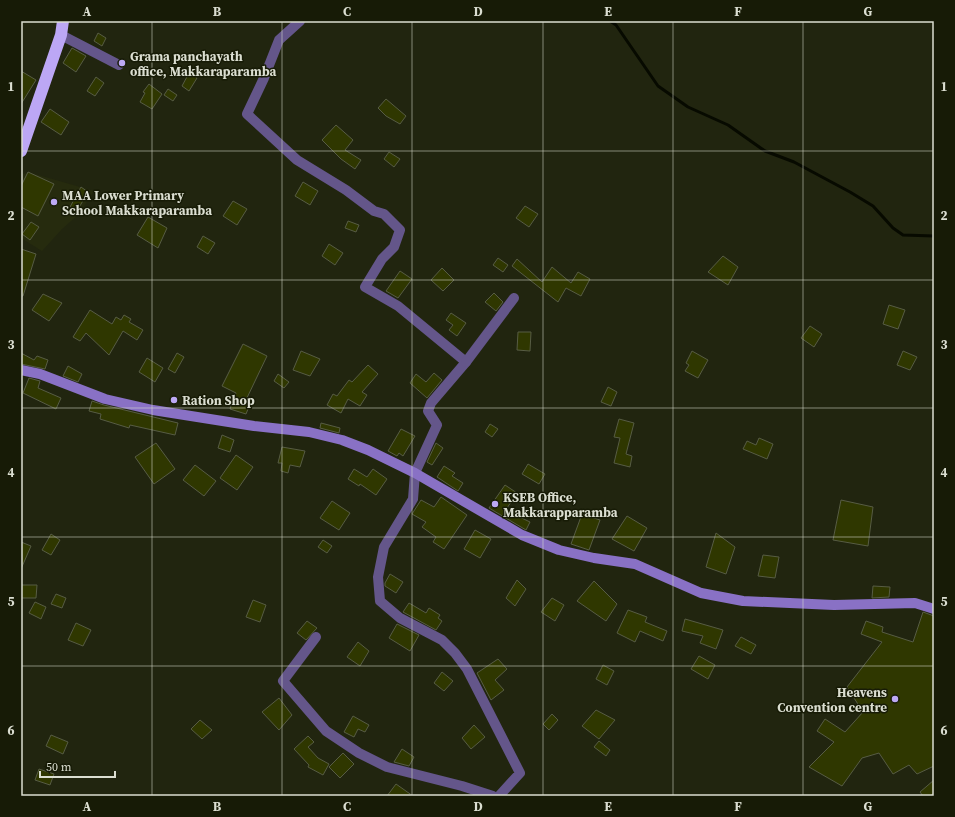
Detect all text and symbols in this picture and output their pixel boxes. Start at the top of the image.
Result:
text: A [83,3,92,20]
text: B [213,3,222,20]
text: C [343,3,351,20]
text: D [473,3,483,20]
text: E [604,3,612,20]
text: F [734,3,742,20]
text: G [864,3,873,20]
place label: Grama panchayath office, Makkaraparamba [130,48,277,80]
marker: Grama panchayath office, Makkaraparamba [117,58,127,68]
text: 1 [7,78,15,95]
text: 1 [940,78,948,95]
place label: MAA Lower Primary School Makkaraparamba [62,187,212,219]
marker: MAA Lower Primary School Makkaraparamba [49,197,59,207]
text: 2 [7,207,15,224]
text: 2 [940,207,948,224]
text: 3 [7,336,15,353]
text: 3 [940,336,948,353]
place label: Ration Shop [182,392,255,409]
marker: Ration Shop [169,395,179,405]
text: 4 [7,464,15,481]
text: 4 [940,464,948,481]
place label: KSEB Office, Makkarapparamba [503,489,618,521]
marker: KSEB Office, Makkarapparamba [490,499,500,509]
text: 5 [7,593,15,610]
text: 5 [940,593,948,610]
place label: Heavens Convention centre [777,684,887,716]
marker: Heavens Convention centre [890,694,900,704]
text: 6 [7,722,15,739]
text: 6 [940,722,948,739]
scale bar [40,753,115,779]
text: 50 m [46,759,72,775]
text: A [83,798,92,815]
text: B [213,798,222,815]
text: C [343,798,351,815]
text: D [473,798,483,815]
text: E [604,798,612,815]
text: F [734,798,742,815]
text: G [864,798,873,815]

